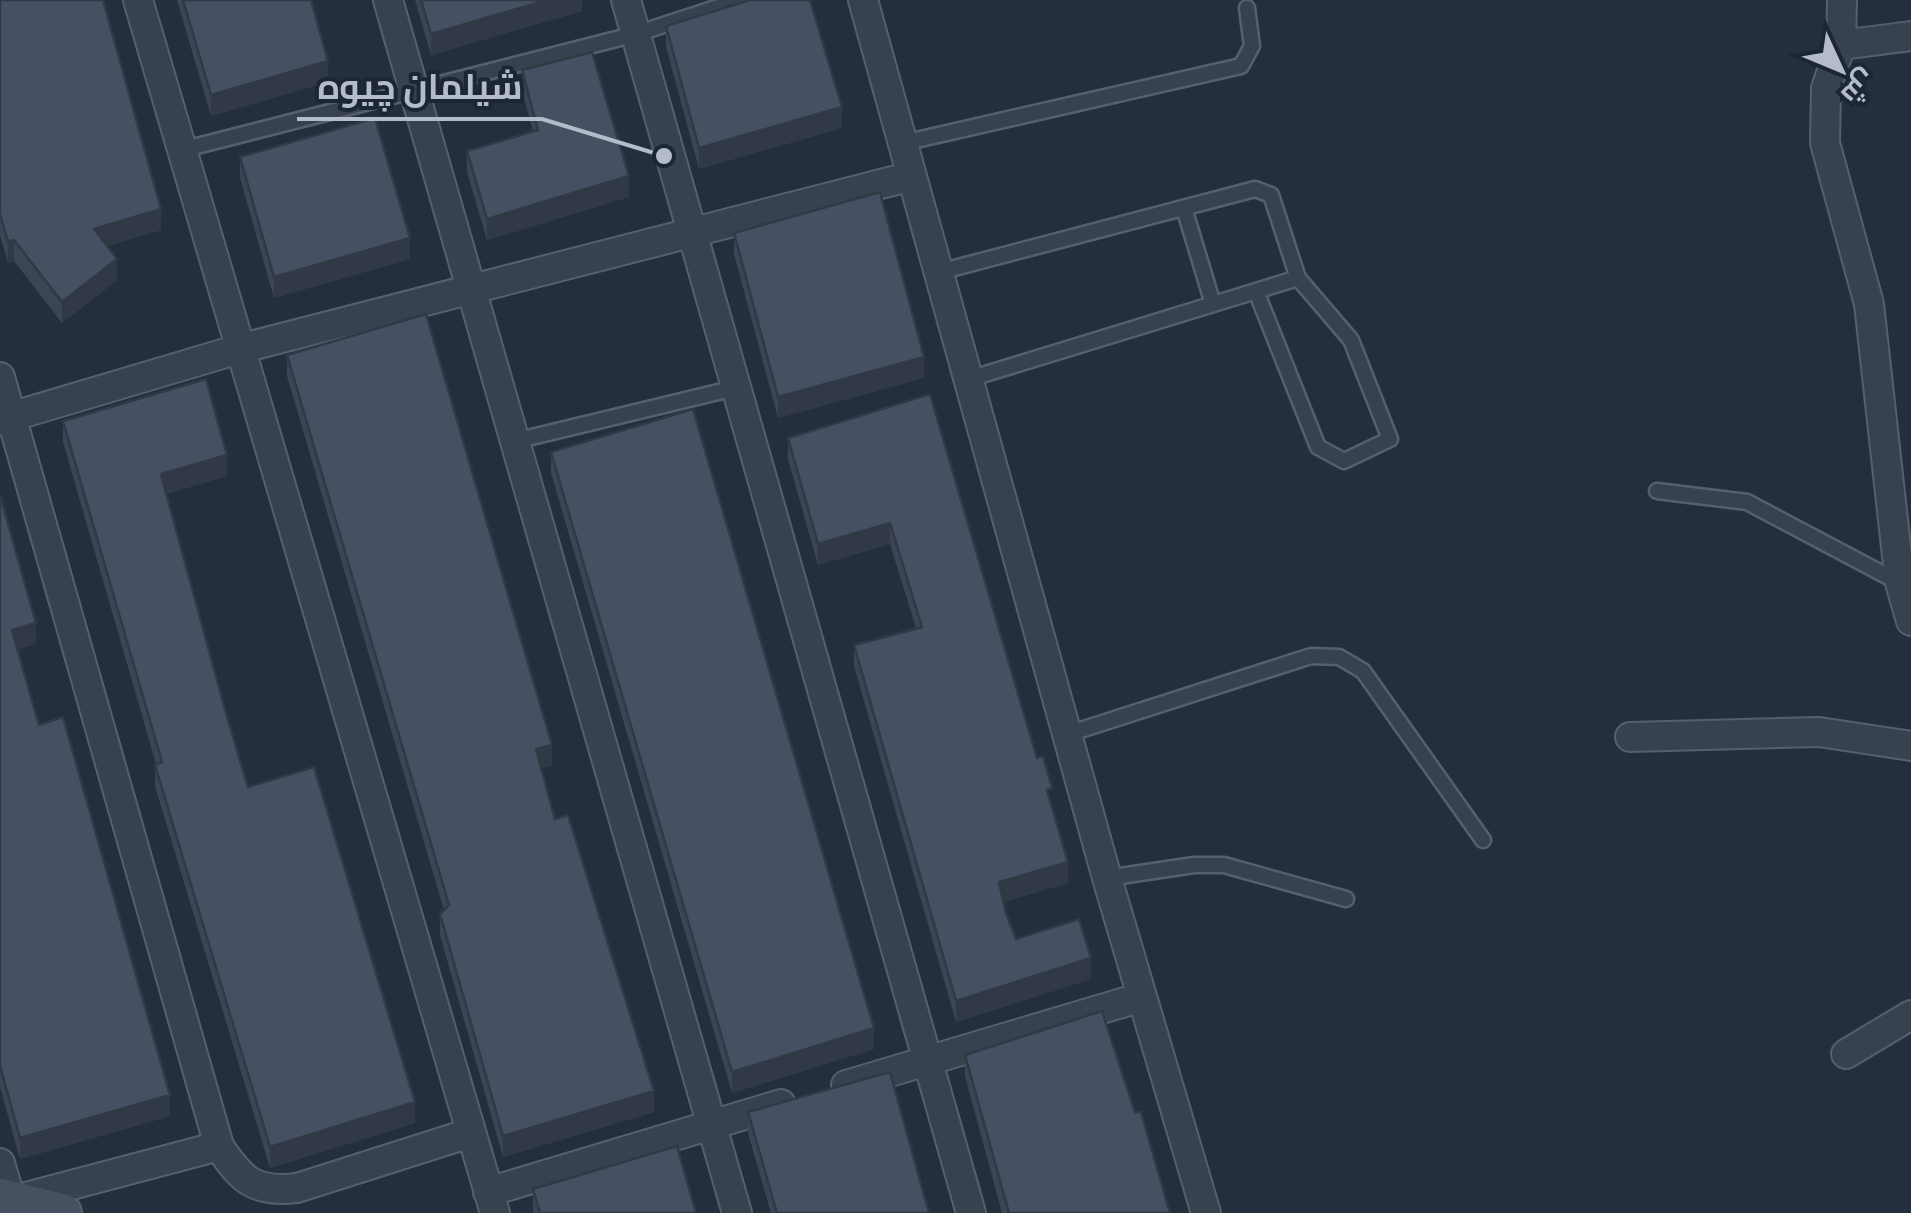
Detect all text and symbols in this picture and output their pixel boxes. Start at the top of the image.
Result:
north arrow [1791,20,1891,120]
callout: شيلمان چیوه [297,54,542,119]
text: ش [1832,61,1885,113]
text: شيلمان چیوه [317,62,523,112]

